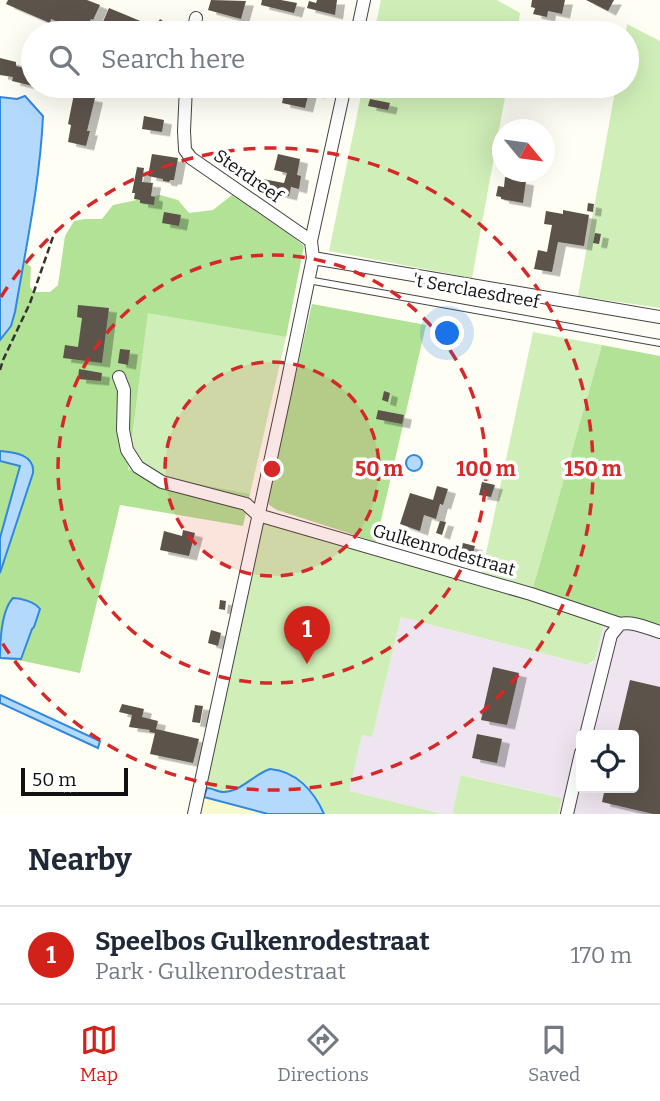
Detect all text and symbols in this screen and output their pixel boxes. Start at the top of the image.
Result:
search box [21,21,639,98]
icon: search [45,41,83,79]
text: Search here [101,44,245,75]
north arrow [492,119,555,182]
street label: Sterdreef [210,145,288,208]
street label: 't Serclaesdreef [411,269,543,313]
your location [430,316,464,350]
text: 50 m [355,456,403,482]
text: 100 m [456,456,516,482]
text: 150 m [564,456,622,482]
centre of rings [260,457,284,481]
street label: Gulkenrodestraat [370,519,518,581]
pin: 1 [284,606,330,664]
map controls [576,730,639,793]
button: locate [576,730,639,793]
scale bar [21,765,128,797]
text: 50 m [32,768,76,791]
text: Nearby [28,842,132,878]
text: Speelbos Gulkenrodestraat [95,926,430,957]
text: 1 [46,941,56,969]
text: 170 m [570,941,632,969]
text: Park · Gulkenrodestraat [95,957,346,985]
tab: Map [80,1021,118,1086]
tab: Directions [277,1021,369,1086]
tab: Saved [528,1021,580,1086]

